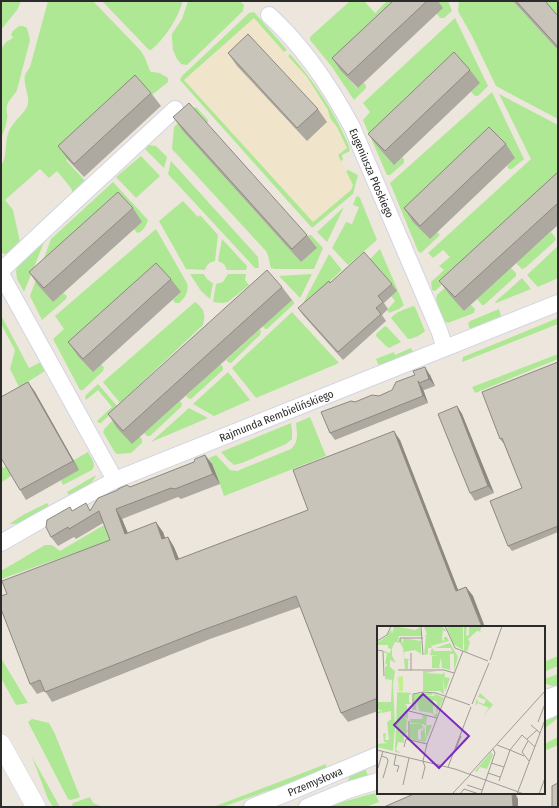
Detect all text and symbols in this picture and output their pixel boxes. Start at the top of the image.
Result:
street label: Eugeniusza Płoskiego [346,126,396,220]
street label: Rajmunda Rembielińskiego [217,387,336,445]
inset map [377,626,545,794]
street label: Przemysłowa [286,765,345,799]

